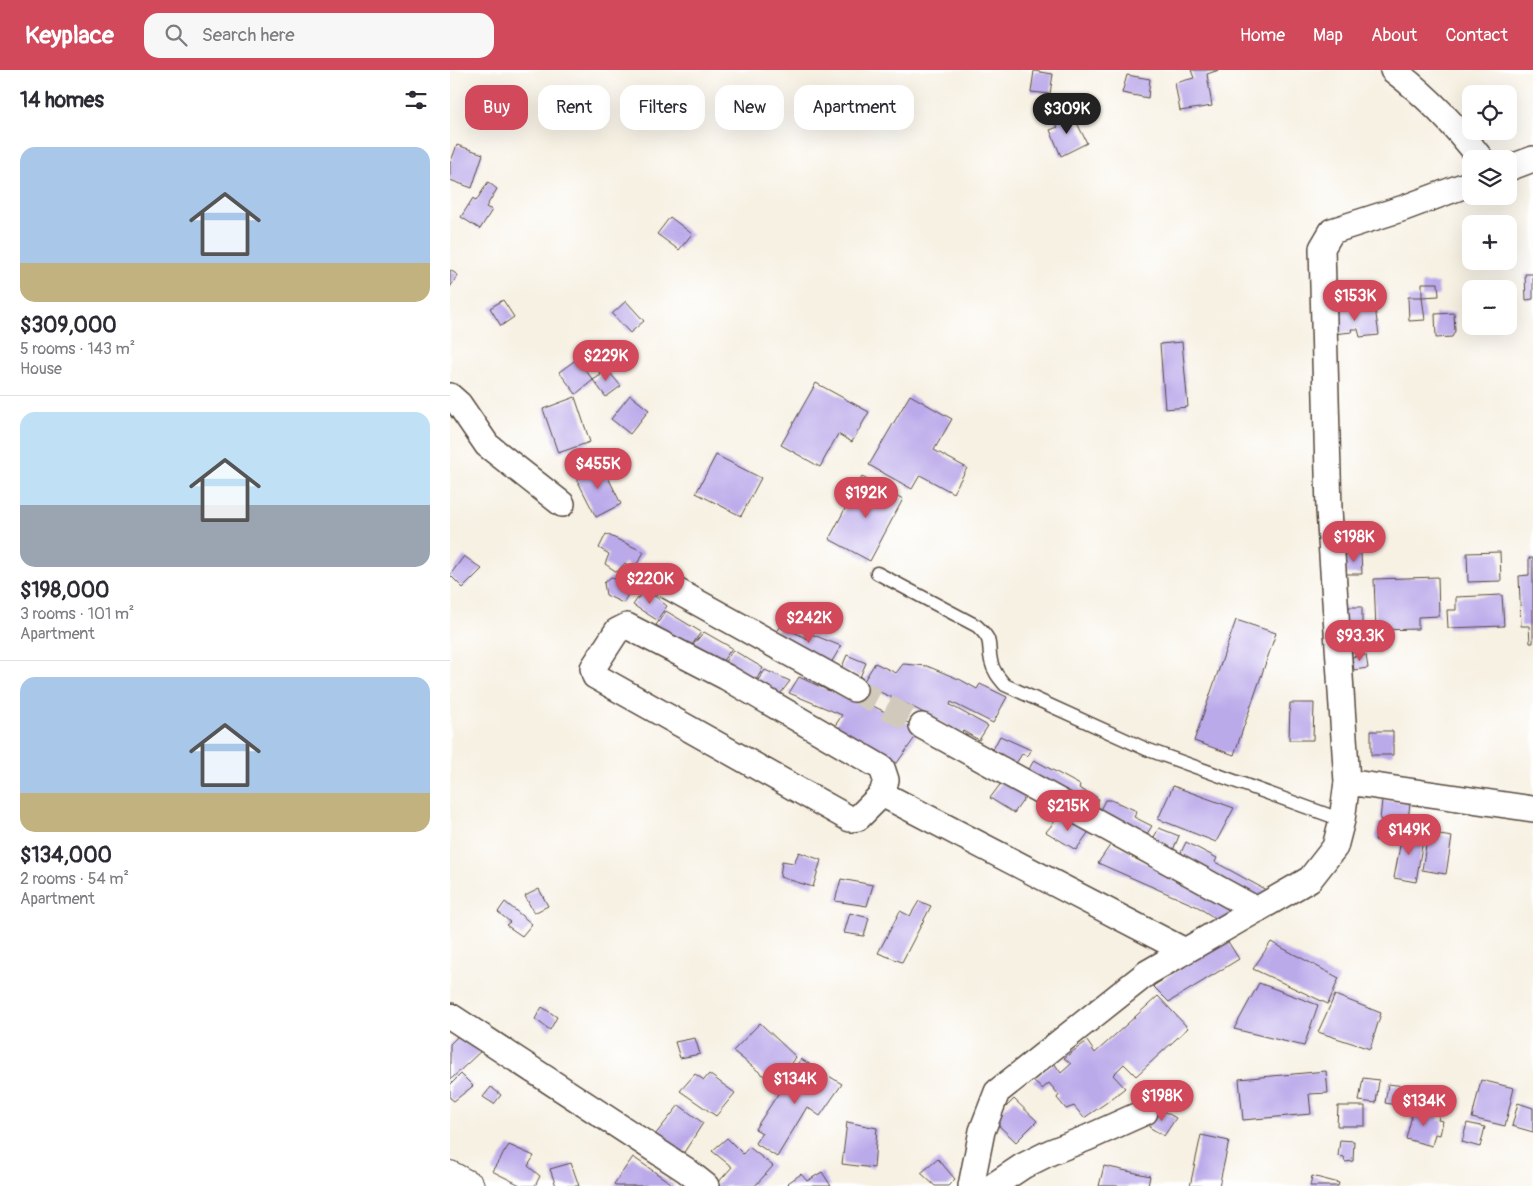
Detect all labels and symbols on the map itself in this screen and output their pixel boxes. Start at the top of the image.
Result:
pin: $309K [1032,92,1102,135]
pin: $153K [1320,280,1390,322]
pin: $229K [571,340,641,382]
pin: $455K [563,448,633,490]
pin: $192K [831,476,901,519]
pin: $198K [1319,520,1389,563]
pin: $220K [615,562,685,605]
pin: $242K [774,602,844,644]
pin: $93.3K [1319,620,1401,662]
pin: $215K [1033,790,1103,832]
pin: $149K [1374,814,1444,856]
pin: $134K [760,1062,830,1105]
pin: $198K [1127,1080,1197,1122]
pin: $134K [1389,1084,1459,1127]

